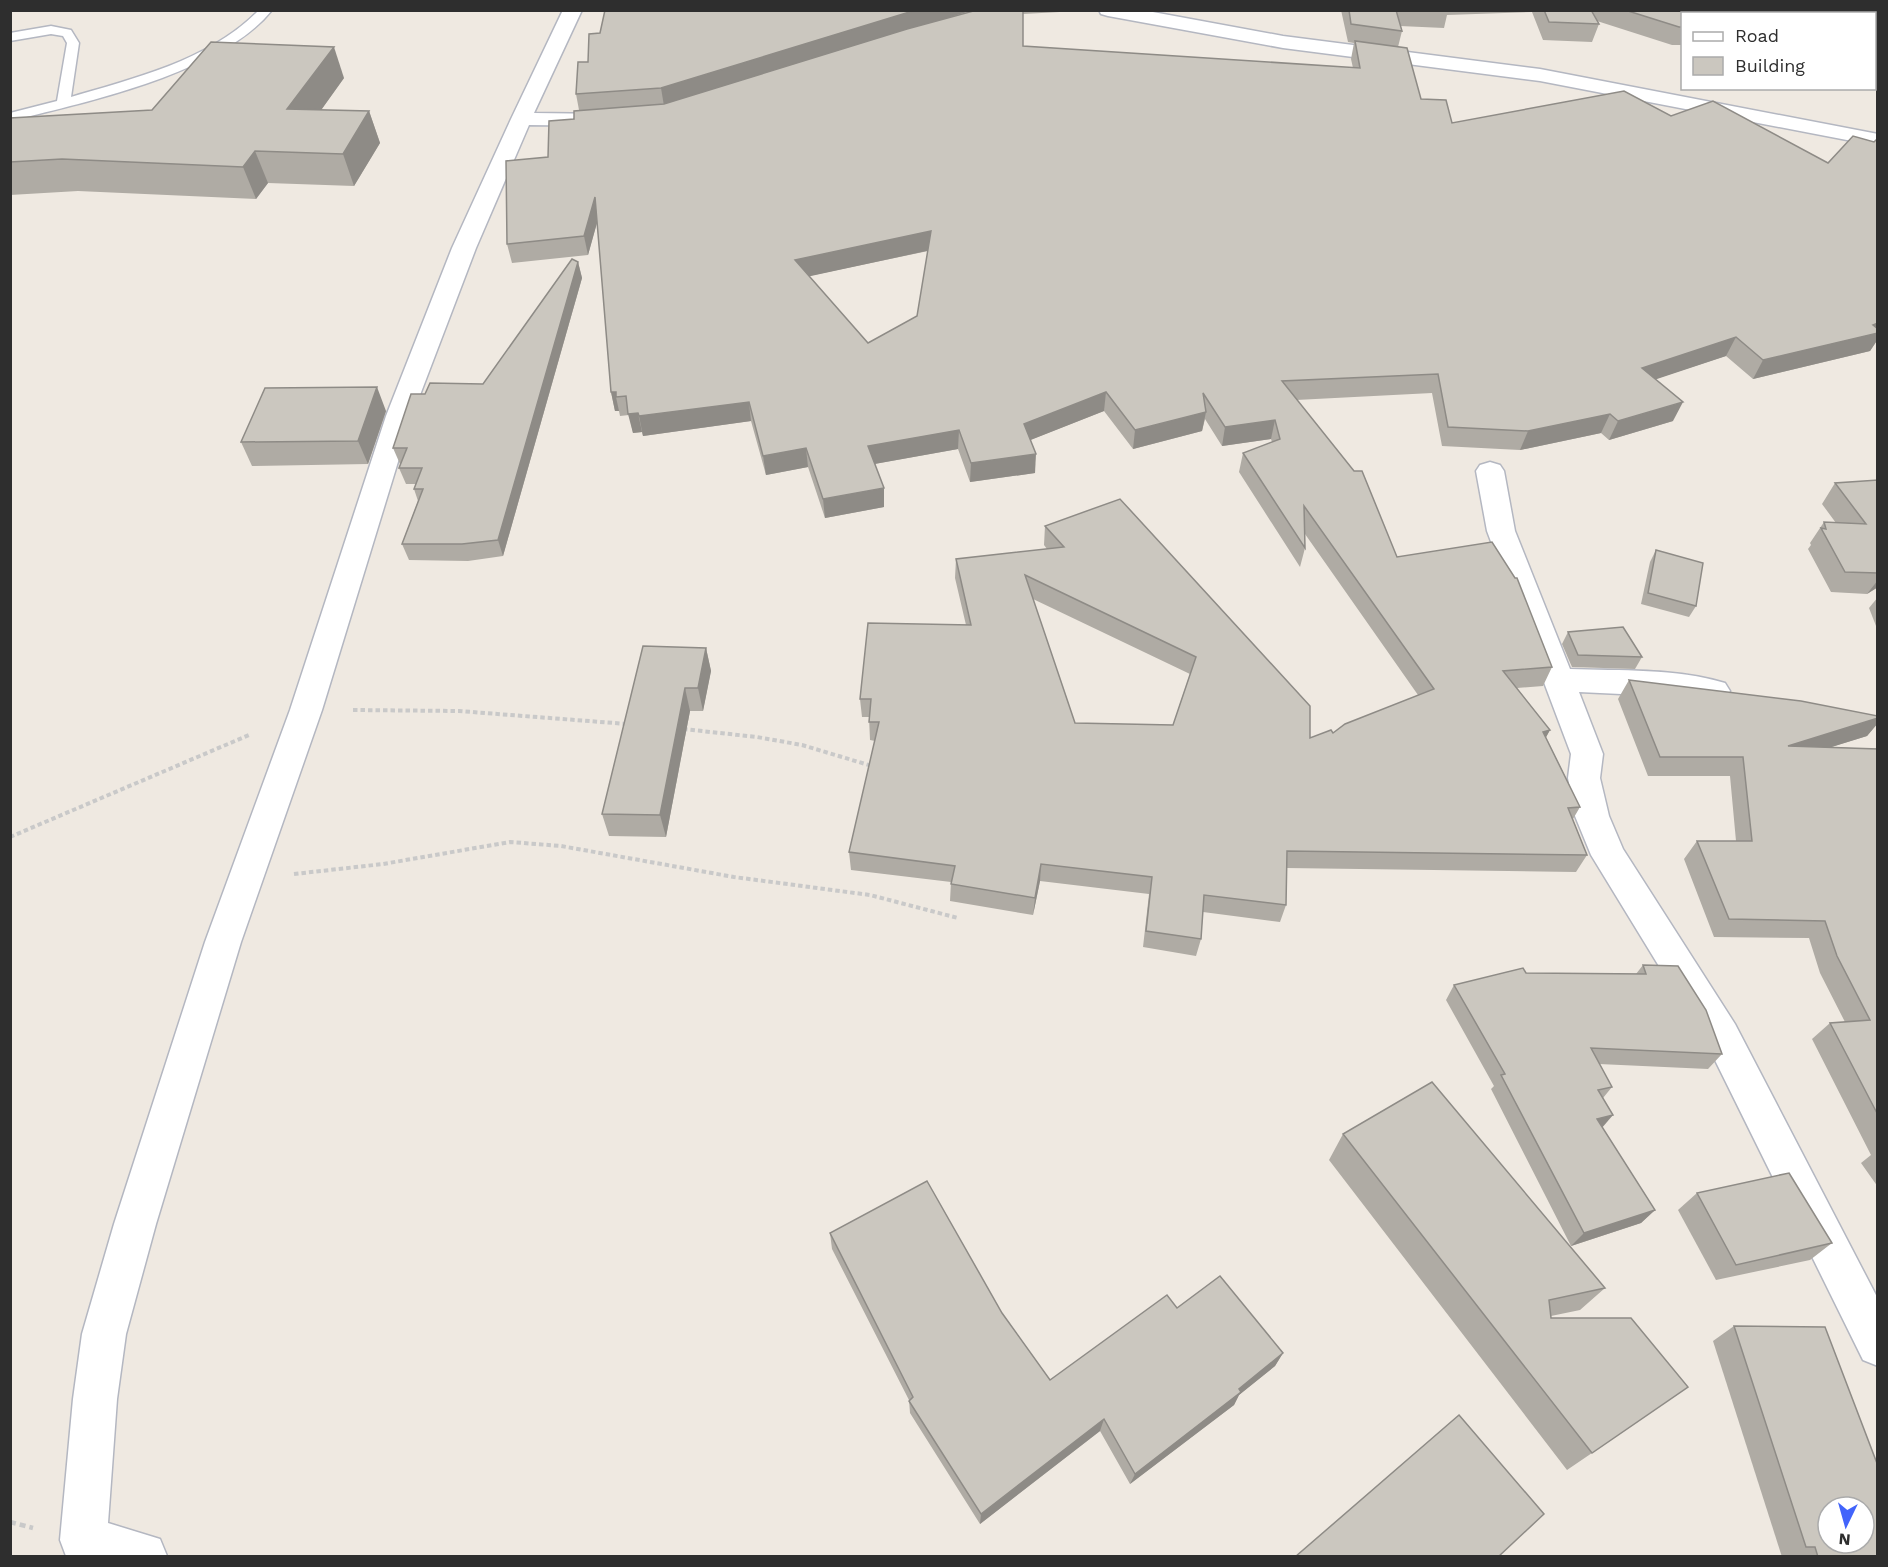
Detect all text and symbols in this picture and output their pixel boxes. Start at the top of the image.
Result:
legend [1681,12,1876,90]
text: Road [1735,25,1779,46]
text: Building [1735,55,1805,76]
north arrow [1816,1495,1876,1555]
text: N [1838,1529,1851,1549]

